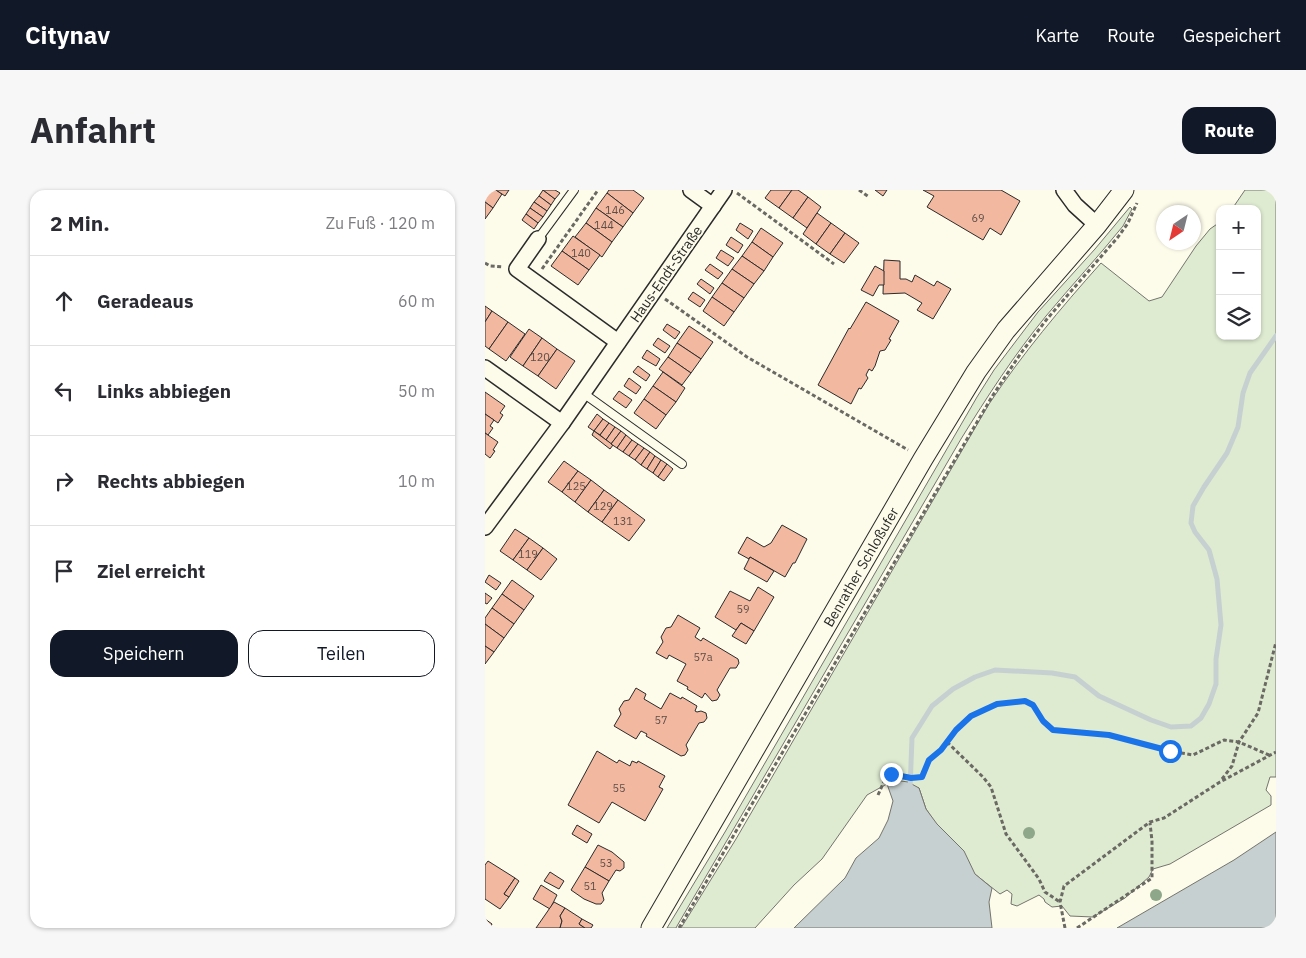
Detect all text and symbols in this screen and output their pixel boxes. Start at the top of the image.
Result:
text: Citynav [25,19,110,51]
text: Karte [1036,24,1079,47]
text: Route [1107,24,1155,47]
text: Gespeichert [1183,24,1281,47]
text: Anfahrt [30,107,156,153]
button: Route [1182,107,1276,154]
house number: 146 [605,203,625,217]
north arrow [1156,205,1201,250]
map controls [1216,205,1261,340]
button: + [1216,205,1261,250]
text: 2 Min. [50,209,110,237]
house number: 69 [971,211,985,225]
text: Zu Fuß · 120 m [326,213,435,233]
house number: 144 [594,218,614,232]
street label: Haus-Endt-Straße [626,222,706,326]
house number: 140 [571,246,591,260]
button: − [1216,250,1261,295]
icon: ahead [50,287,78,315]
text: Geradeaus [97,289,194,313]
text: 60 m [398,291,435,311]
button: layers [1216,295,1261,340]
house number: 120 [530,350,550,364]
icon: left [50,377,78,405]
text: Links abbiegen [97,379,231,403]
text: 50 m [398,381,435,401]
icon: right [50,467,78,495]
text: Rechts abbiegen [97,469,245,493]
text: 10 m [398,471,435,491]
house number: 125 [566,479,586,493]
house number: 129 [593,499,613,513]
street label: Benrather Schloßufer [819,504,903,630]
house number: 131 [613,514,633,528]
house number: 119 [518,547,538,561]
icon: arrive [50,557,78,585]
text: Ziel erreicht [97,559,205,583]
house number: 59 [736,602,750,616]
button: Speichern [50,630,238,677]
button: Teilen [248,630,435,677]
house number: 57a [693,650,713,664]
house number: 57 [654,713,668,727]
route start [1159,740,1182,763]
route end [880,763,903,786]
house number: 55 [612,781,626,795]
house number: 53 [599,856,613,870]
house number: 51 [583,879,597,893]

